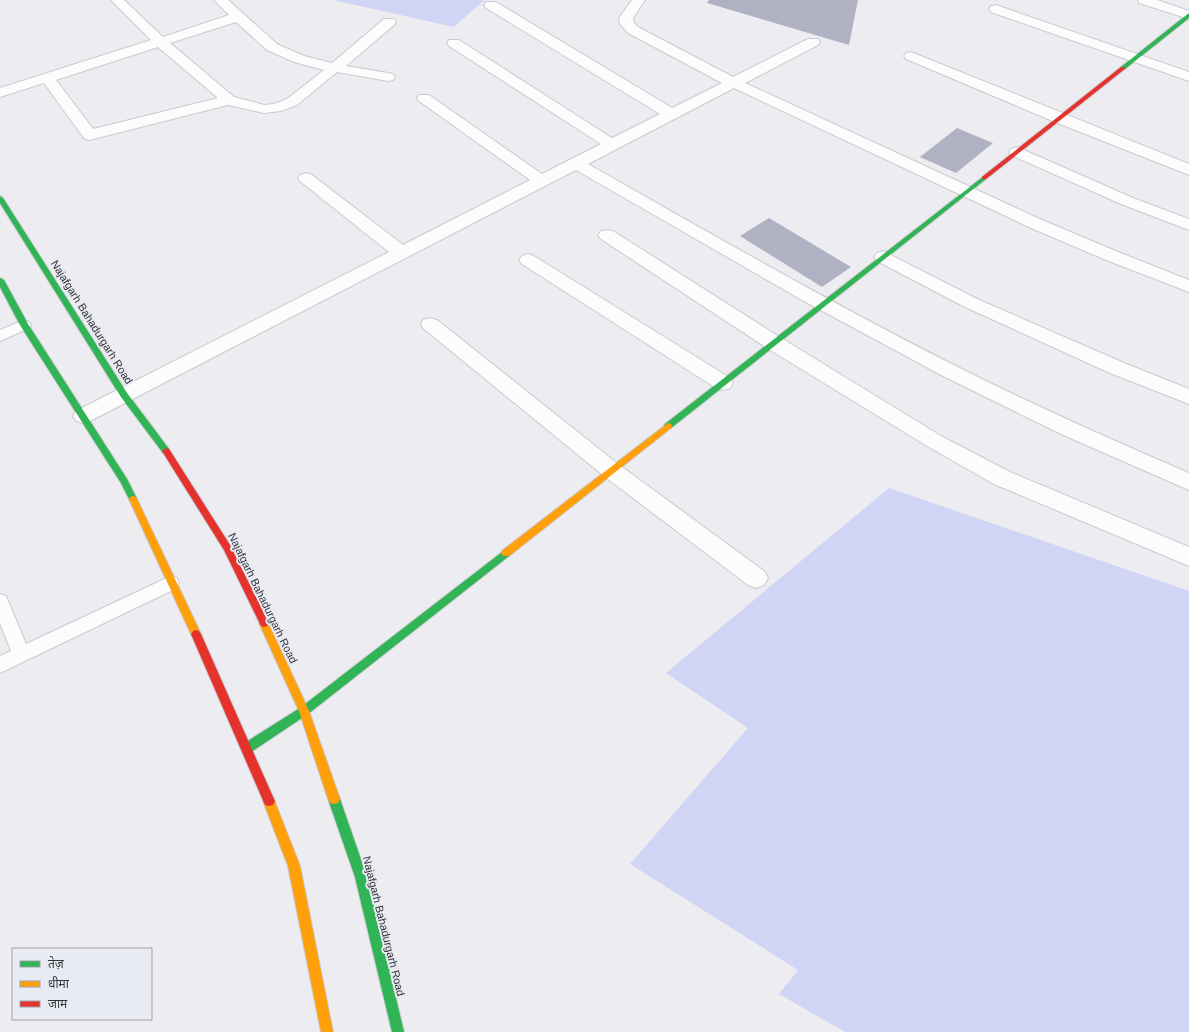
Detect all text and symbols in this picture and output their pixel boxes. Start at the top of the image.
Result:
street label: Najafgarh Bahadurgarh Road [49,258,135,386]
street label: Najafgarh Bahadurgarh Road [226,531,300,665]
street label: Najafgarh Bahadurgarh Road [361,855,407,997]
legend [12,948,152,1020]
text: तेज़ [48,956,65,971]
text: धीमा [48,976,70,991]
text: जाम [48,997,68,1011]

